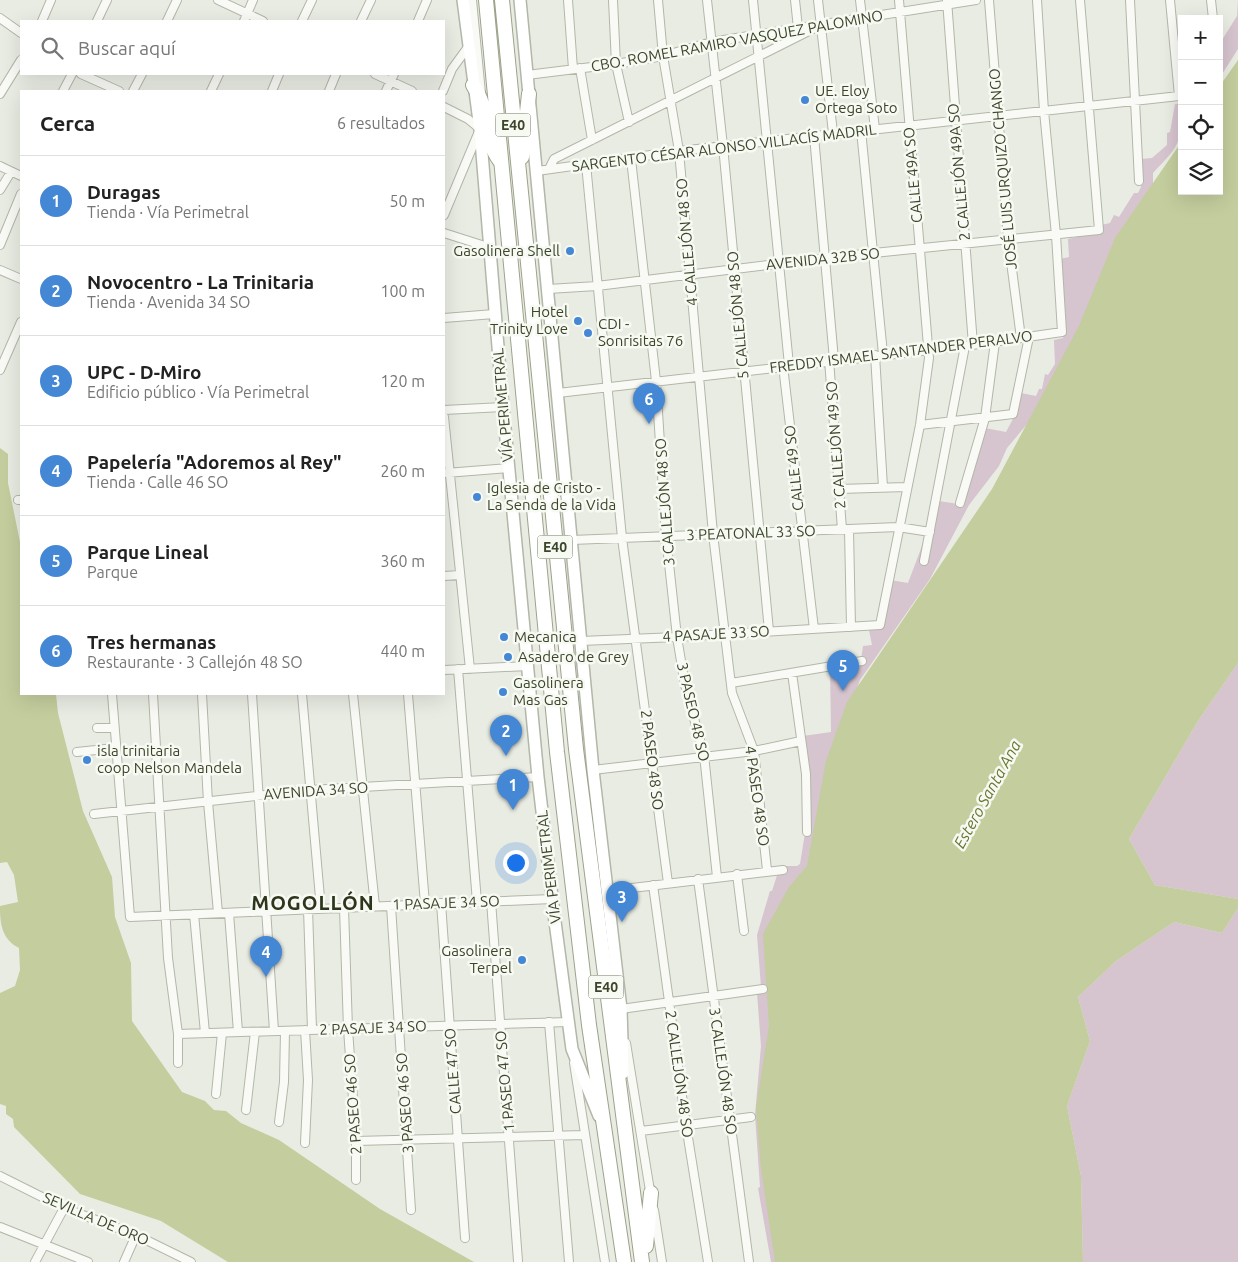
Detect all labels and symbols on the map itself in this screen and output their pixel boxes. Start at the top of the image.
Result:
street label: CBO. ROMEL RAMIRO VASQUEZ PALOMINO [590,6,884,75]
street label: JOSÉ LUIS URQUIZO CHANGO [985,68,1020,270]
place label: UE. Eloy Ortega Soto [815,82,898,116]
marker: UE. Eloy Ortega Soto [799,94,811,106]
street label: 2 CALLEJÓN 49A SO [944,103,973,241]
road number: E40 [496,114,530,136]
street label: SARGENTO CÉSAR ALONSO VILLACÍS MADRIL [571,120,877,175]
street label: CALLE 49A SO [900,126,925,224]
street label: 4 CALLEJÓN 48 SO [672,177,701,307]
place label: Gasolinera Shell [453,242,560,259]
street label: AVENIDA 32B SO [765,244,881,273]
marker: Gasolinera Shell [564,245,576,257]
street label: 5 CALLEJÓN 48 SO [723,250,752,380]
place label: Hotel Trinity Love [490,303,568,337]
marker: Hotel Trinity Love [572,315,584,327]
place label: CDI - Sonrisitas 76 [598,315,683,349]
marker: CDI - Sonrisitas 76 [582,327,594,339]
street label: FREDDY ISMAEL SANTANDER PERALVO [768,327,1033,376]
street label: VÍA PERIMETRAL [489,347,516,463]
street label: 2 CALLEJÓN 49 SO [823,381,848,510]
pin: 6 [633,383,665,424]
street label: CALLE 49 SO [781,424,806,512]
street label: 3 CALLEJÓN 48 SO [652,438,677,567]
place label: Iglesia de Cristo - La Senda de la Vida [487,479,616,513]
marker: Iglesia de Cristo - La Senda de la Vida [471,491,483,503]
street label: 3 PEATONAL 33 SO [686,522,816,543]
road number: E40 [538,536,572,558]
street label: 4 PASAJE 33 SO [662,622,770,645]
place label: Mecanica [514,628,577,645]
marker: Mecanica [498,631,510,643]
place label: Asadero de Grey [518,648,629,665]
pin: 5 [827,650,859,691]
marker: Asadero de Grey [502,651,514,663]
street label: 3 PASEO 48 SO [674,661,713,763]
place label: Gasolinera Mas Gas [513,674,584,708]
marker: Gasolinera Mas Gas [497,686,509,698]
street label: 2 PASEO 48 SO [638,709,667,811]
pin: 2 [490,715,522,756]
water label: Estero Santa Ana [950,737,1024,851]
place label: isla trinitaria coop Nelson Mandela [97,742,242,776]
street label: 4 PASEO 48 SO [742,745,773,847]
marker: isla trinitaria coop Nelson Mandela [81,754,93,766]
pin: 1 [497,769,529,810]
street label: AVENIDA 34 SO [263,778,369,803]
street label: VÍA PERIMETRAL [533,809,564,925]
your location [503,850,529,876]
pin: 3 [606,881,638,922]
district label: MOGOLLÓN [251,891,375,914]
street label: 1 PASAJE 34 SO [392,892,500,913]
pin: 4 [250,936,282,977]
place label: Gasolinera Terpel [441,942,512,976]
marker: Gasolinera Terpel [516,954,528,966]
road number: E40 [588,976,624,999]
street label: 3 CALLEJÓN 48 SO [706,1006,741,1136]
street label: 2 CALLEJÓN 48 SO [662,1009,697,1139]
street label: 2 PASAJE 34 SO [319,1017,427,1038]
street label: CALLE 47 SO [441,1027,464,1115]
street label: 1 PASEO 47 SO [492,1030,517,1132]
street label: 3 PASEO 46 SO [392,1052,417,1154]
street label: 2 PASEO 46 SO [340,1053,365,1155]
street label: SEVILLA DE ORO [41,1189,152,1249]

